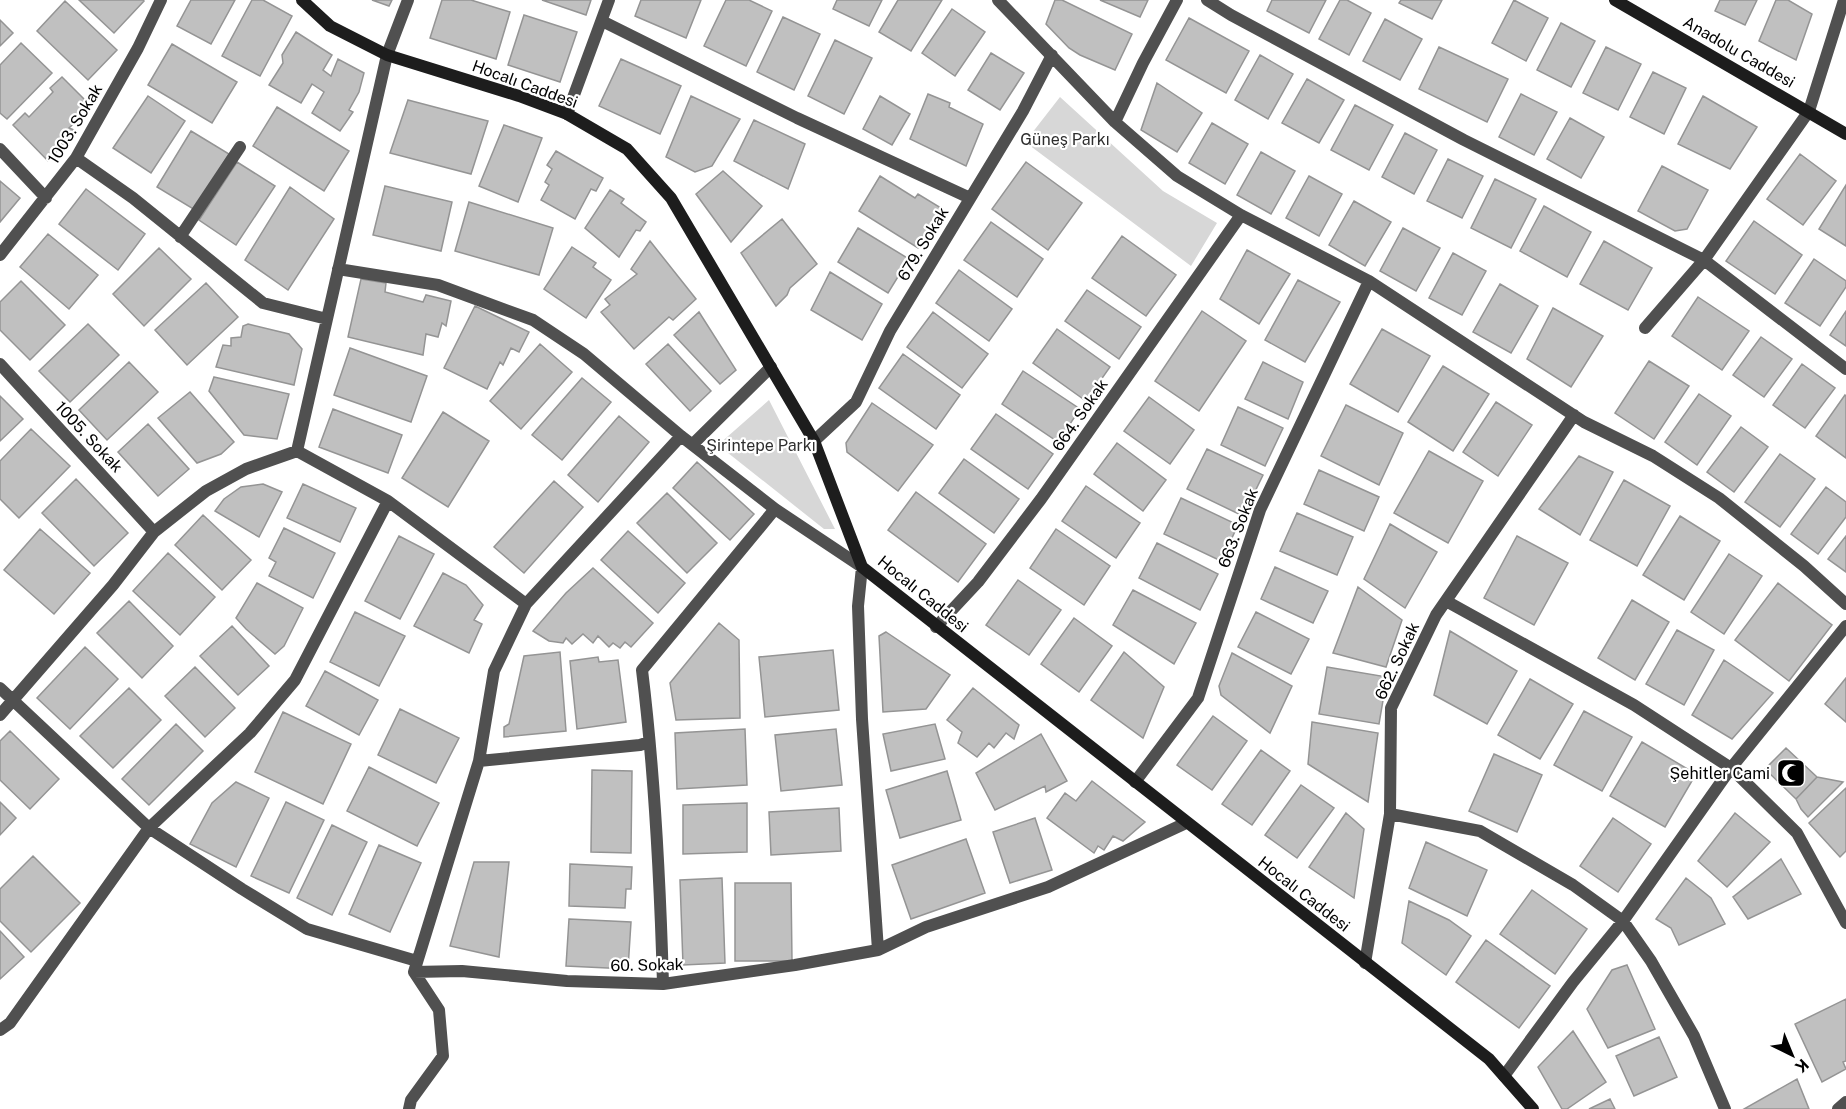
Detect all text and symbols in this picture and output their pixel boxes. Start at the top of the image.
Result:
street label: Anadolu Caddesi [1680,12,1798,92]
street label: Hocalı Caddesi [470,56,580,112]
street label: 1003. Sokak [44,81,106,167]
park label: Güneş Parkı [1020,130,1110,149]
street label: 679. Sokak [894,204,952,284]
street label: 664. Sokak [1048,375,1112,455]
street label: 1005. Sokak [51,398,127,476]
park label: Şirintepe Parkı [706,436,816,455]
street label: 663. Sokak [1214,486,1262,570]
street label: Hocalı Caddesi [874,552,972,636]
street label: 662. Sokak [1371,619,1423,703]
mosque icon: Şehitler Cami [1775,757,1807,789]
place label: Şehitler Cami [1670,764,1770,783]
street label: Hocalı Caddesi [1254,852,1354,936]
street label: 60. Sokak [610,955,684,975]
north arrow [1762,1025,1822,1085]
text: K [1791,1055,1813,1077]

